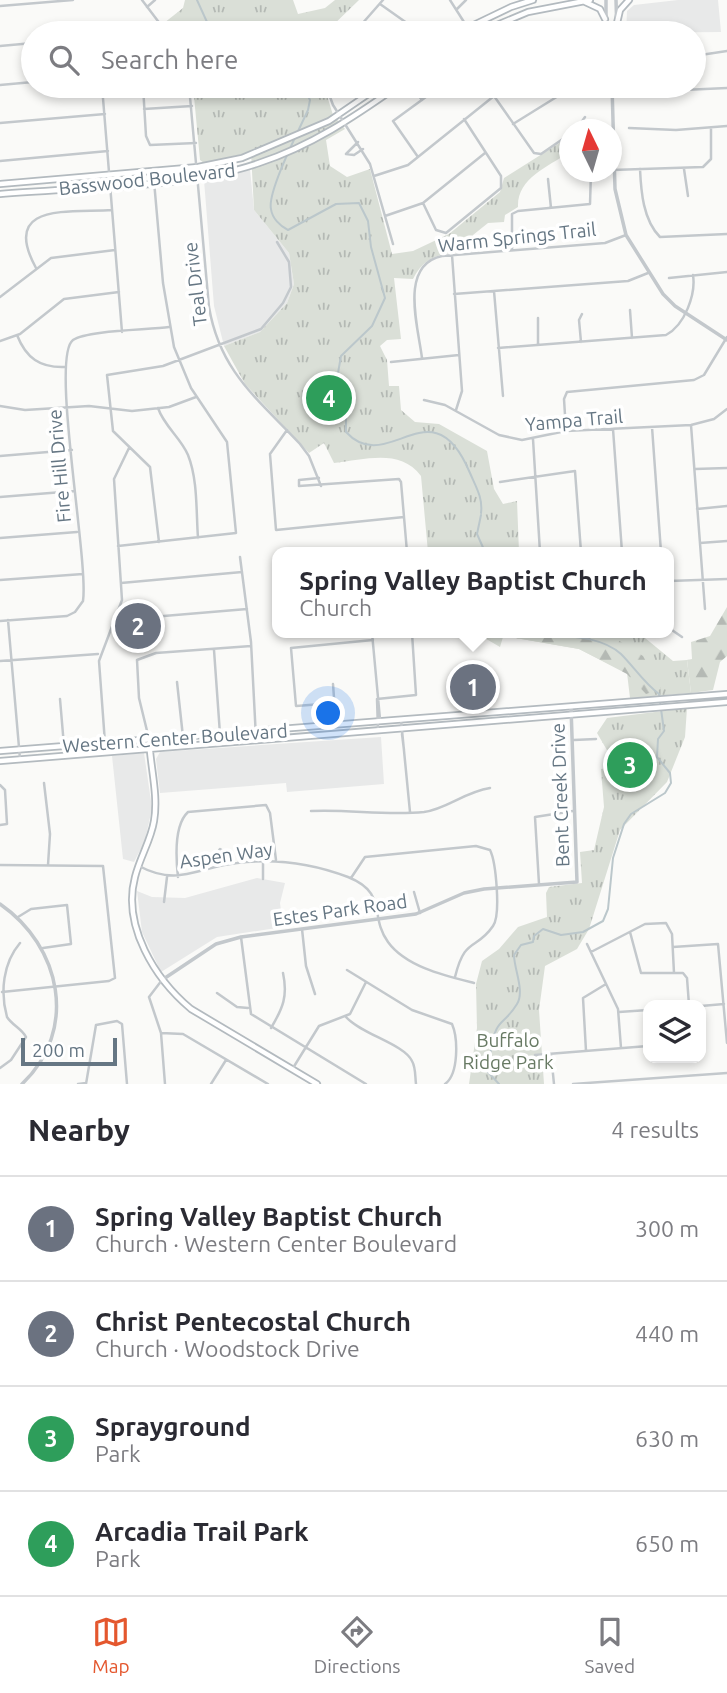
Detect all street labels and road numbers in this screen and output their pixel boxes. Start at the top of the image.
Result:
street label: Basswood Boulevard [58,159,236,199]
street label: Warm Springs Trail [437,218,597,256]
street label: Teal Drive [179,241,211,327]
street label: Yampa Trail [524,405,624,435]
street label: Fire Hill Drive [43,408,75,524]
street label: Western Center Boulevard [62,719,288,757]
street label: Bent Creek Drive [546,723,574,867]
street label: Aspen Way [178,838,274,872]
street label: Estes Park Road [271,890,409,930]

